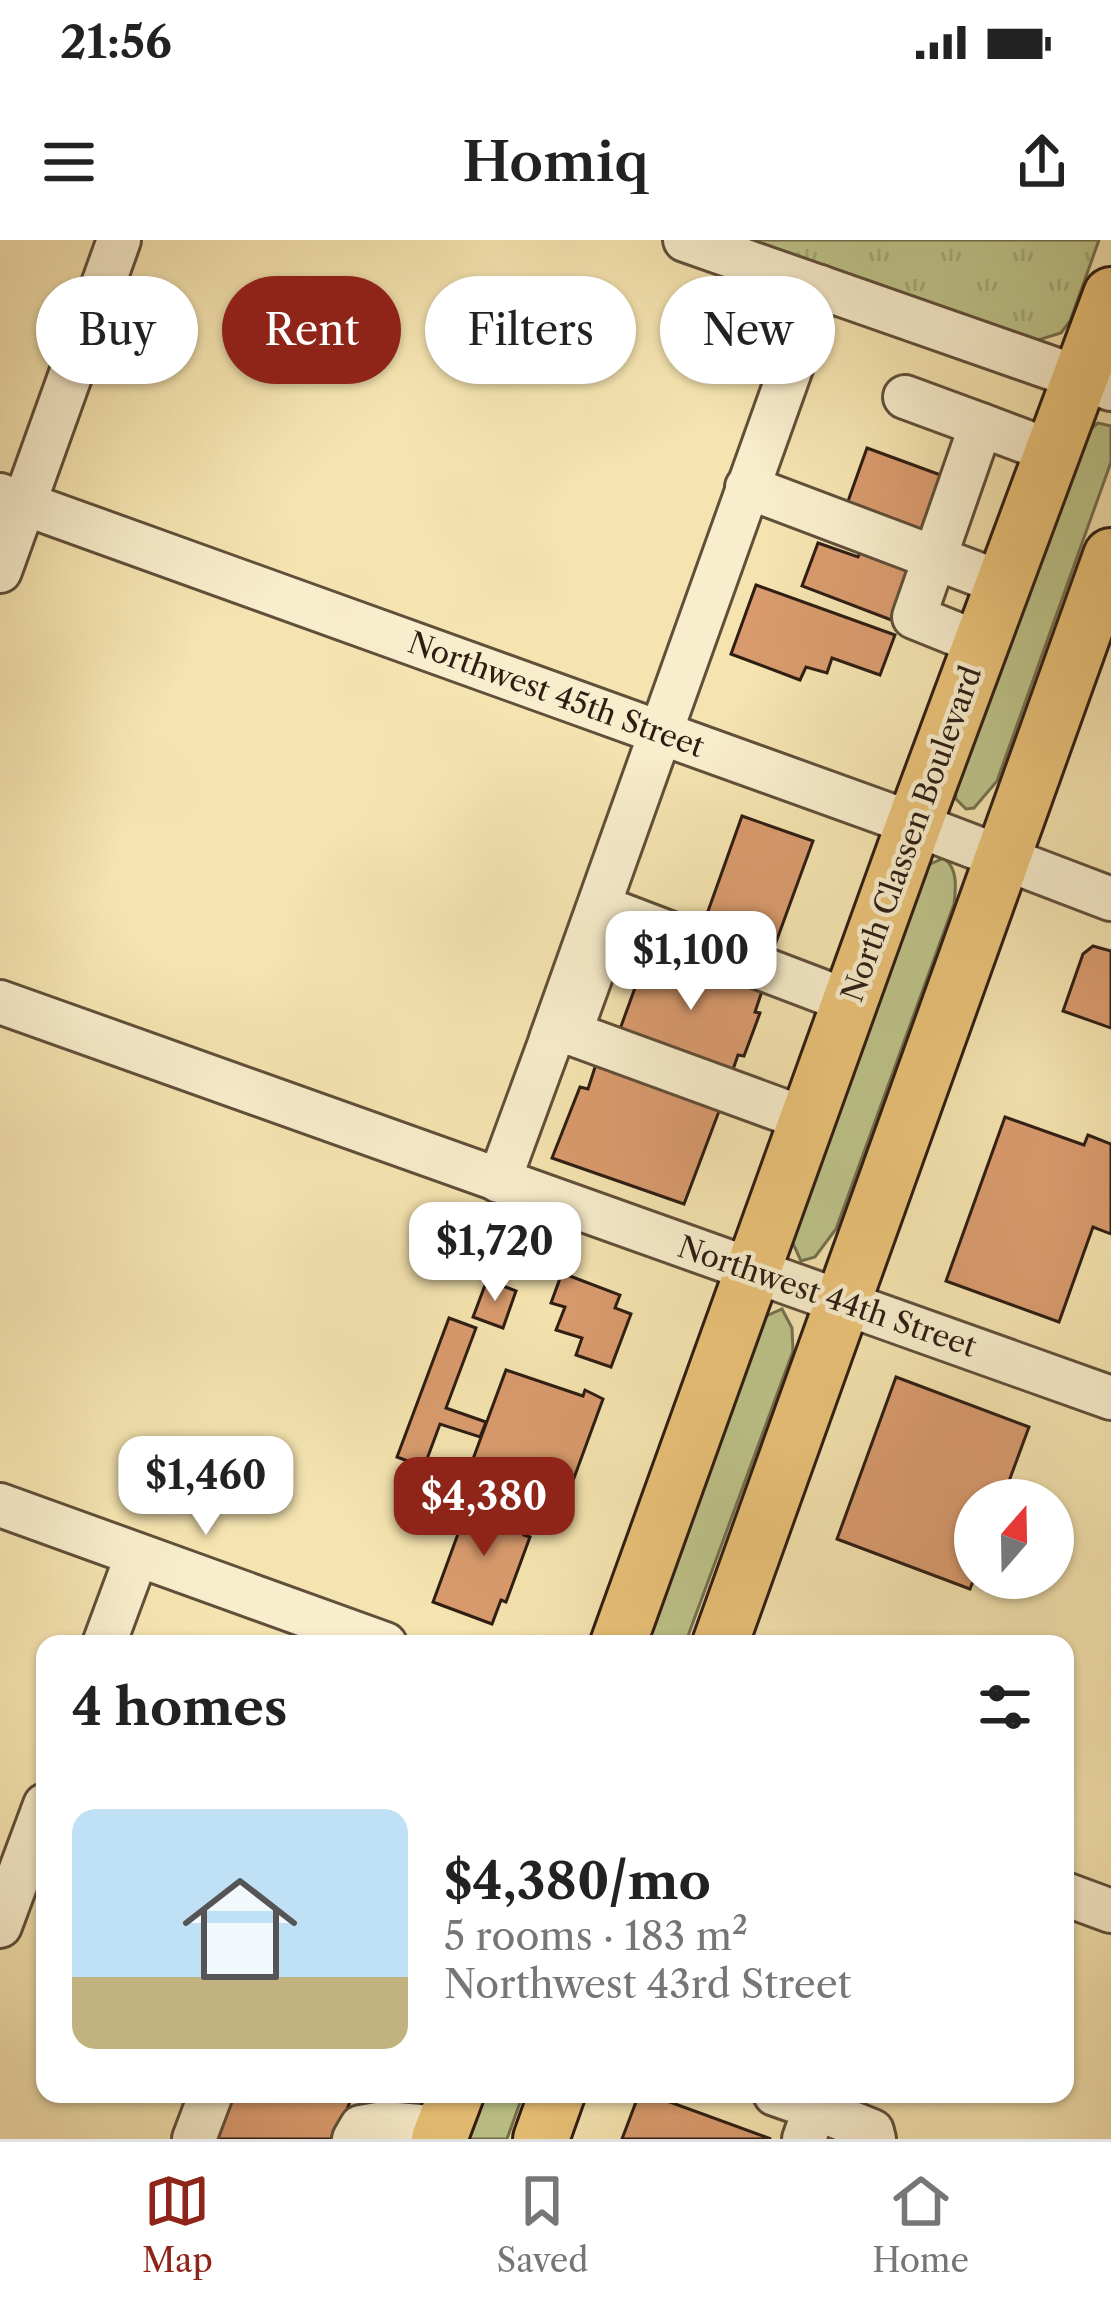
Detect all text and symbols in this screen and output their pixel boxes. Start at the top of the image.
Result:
text: 21:56 [60,14,172,70]
icon: menu [36,129,102,195]
text: Homiq [462,129,649,195]
icon: share [1009,129,1075,195]
chip: Buy [36,276,198,384]
chip: Rent [222,276,401,384]
chip: Filters [425,276,636,384]
chip: New [660,276,835,384]
street label: Northwest 45th Street [403,624,709,765]
street label: North Classen Boulevard [833,661,990,1007]
pin: $1,100 [593,911,789,1013]
text: $1,100 [633,926,749,974]
pin: $1,720 [397,1202,593,1304]
text: $1,720 [436,1217,554,1265]
street label: Northwest 44th Street [673,1228,982,1365]
pin: $1,460 [108,1436,304,1538]
text: $1,460 [145,1451,267,1499]
pin: $4,380 [386,1457,582,1559]
text: $4,380 [421,1472,547,1520]
north arrow [954,1479,1074,1599]
map controls [954,1479,1074,1599]
icon: filters [972,1674,1038,1740]
text: 4 homes [72,1676,287,1738]
text: $4,380/mo [444,1850,711,1912]
icon: home [168,1857,312,2001]
text: 5 rooms · 183 m² [444,1912,748,1960]
text: Northwest 43rd Street [444,1960,851,2008]
tab: Map [142,2168,213,2281]
tab: Saved [497,2168,588,2281]
tab: Home [872,2168,969,2281]

